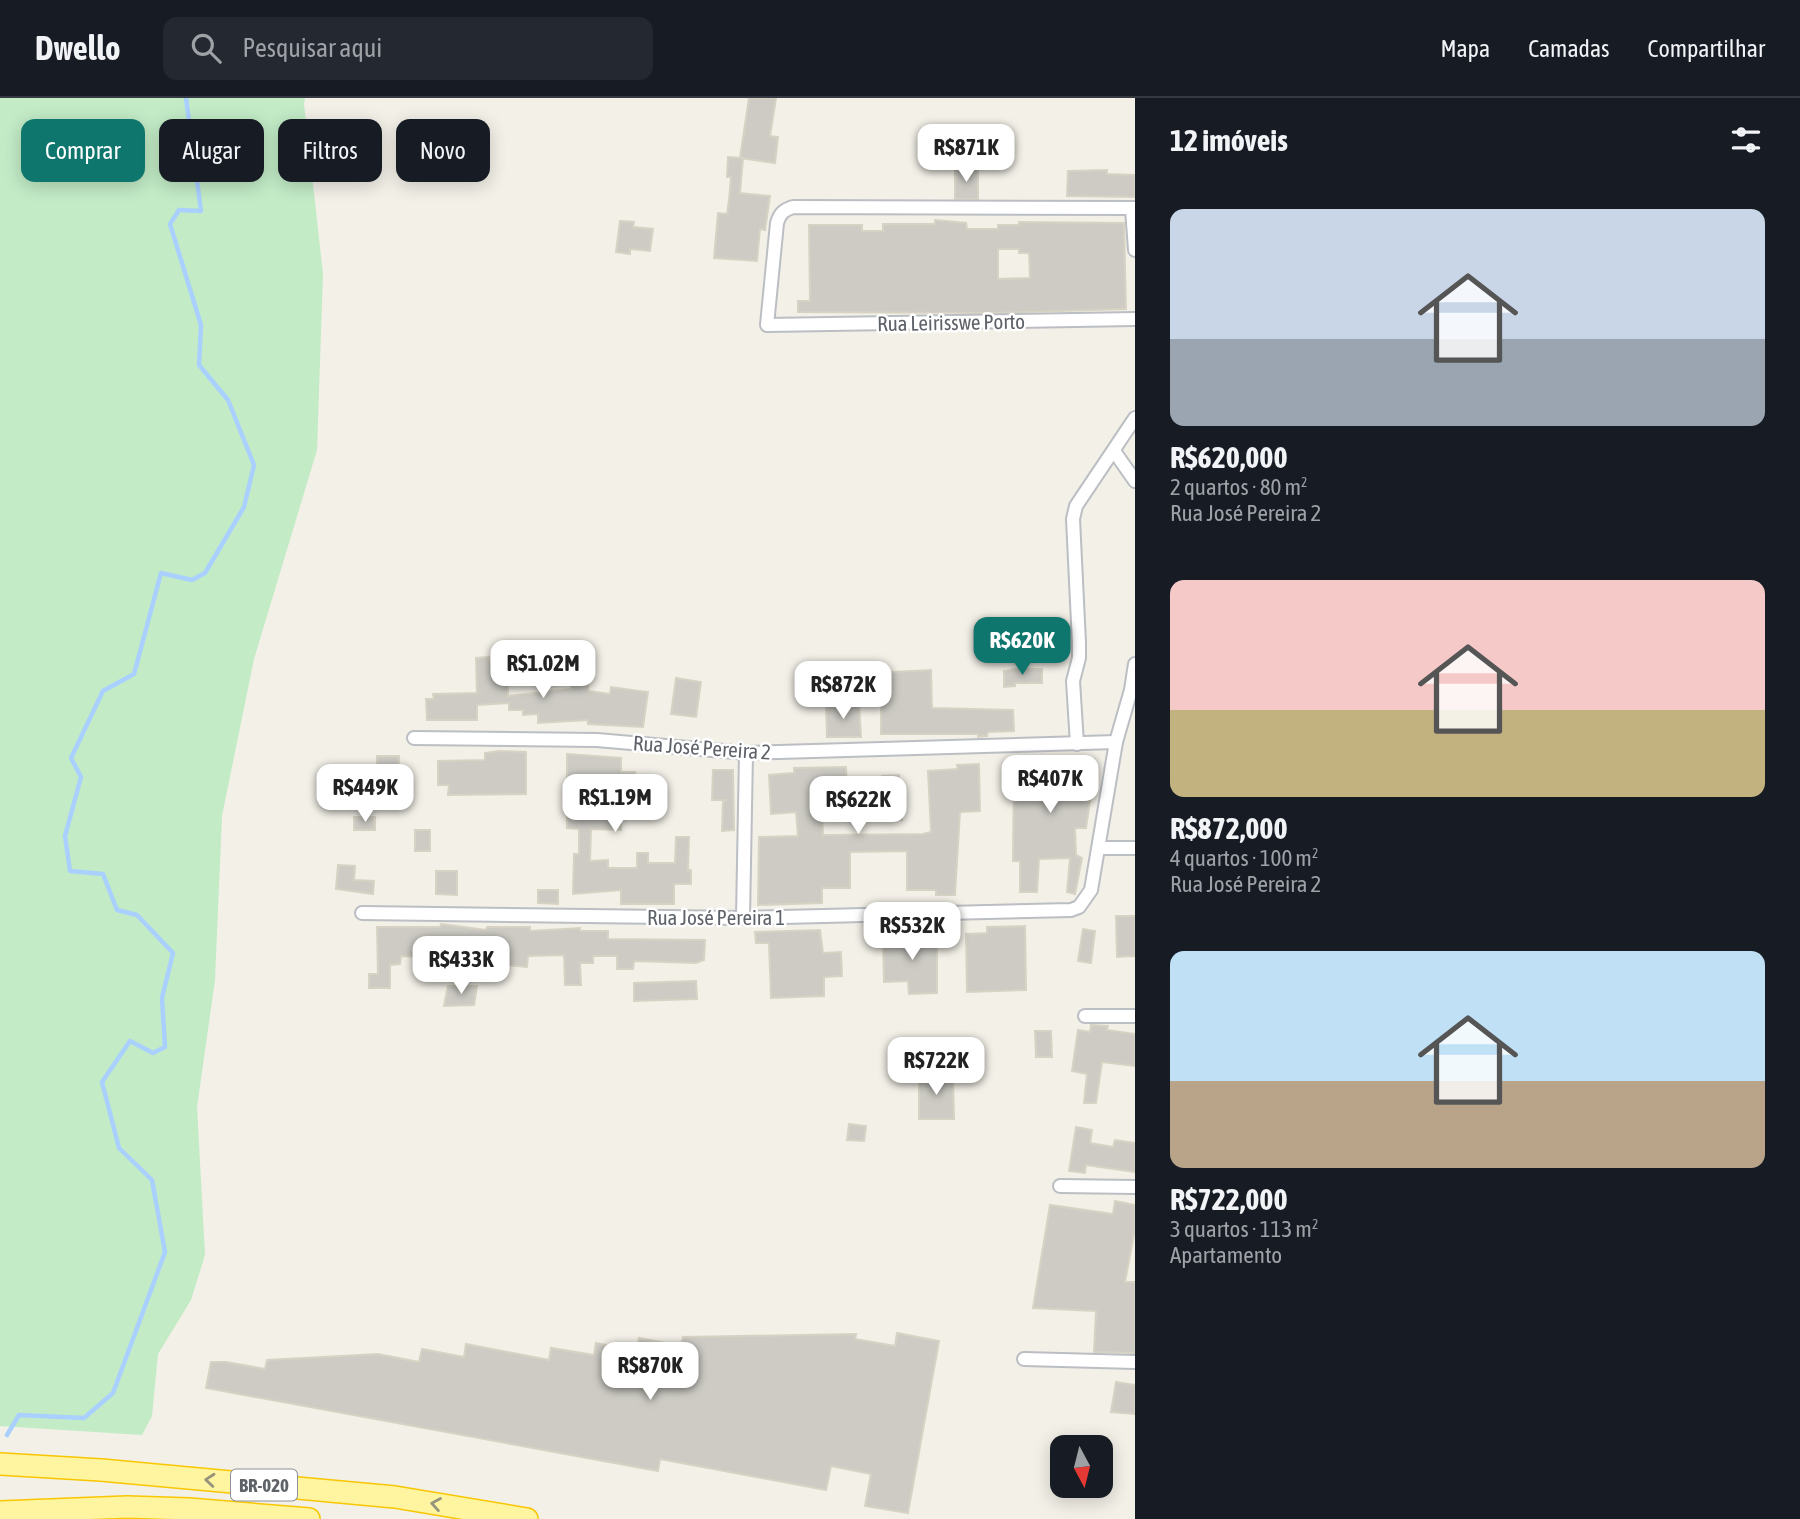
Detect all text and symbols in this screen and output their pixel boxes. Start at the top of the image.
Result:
search box [163,17,653,80]
text: Dwello [35,29,121,67]
icon: search [187,29,225,67]
text: Pesquisar aqui [243,33,382,63]
text: Mapa [1440,35,1490,62]
text: Camadas [1528,35,1610,62]
text: Compartilhar [1648,35,1765,62]
chip: Comprar [21,119,145,182]
chip: Alugar [159,119,264,182]
chip: Filtros [278,119,382,182]
chip: Novo [396,119,490,182]
icon: filters [1727,121,1765,159]
text: 12 imóveis [1170,123,1288,157]
pin: R$871K [909,125,1023,184]
text: R$871K [934,134,998,160]
icon: home [1405,255,1531,381]
street label: Rua Leirisswe Porto [877,309,1025,335]
text: R$620,000 [1170,440,1288,474]
text: 2 quartos · 80 m² [1170,474,1308,500]
text: Rua José Pereira 2 [1170,500,1321,526]
pin: R$620K [965,618,1079,677]
icon: home [1405,626,1531,752]
text: R$620K [990,627,1054,653]
pin: R$1.02M [478,640,608,700]
text: R$1.02M [506,650,580,676]
pin: R$872K [786,662,900,721]
text: R$872K [811,671,875,697]
street label: Rua José Pereira 2 [632,730,772,764]
pin: R$407K [993,756,1107,815]
pin: R$449K [308,764,422,824]
text: R$407K [1018,765,1082,791]
text: R$449K [333,774,397,800]
pin: R$1.19M [550,774,680,834]
pin: R$622K [801,776,915,836]
text: R$1.19M [578,784,652,810]
text: R$622K [826,786,890,812]
text: R$872,000 [1170,811,1288,845]
text: 4 quartos · 100 m² [1170,845,1318,871]
text: Rua José Pereira 2 [1170,871,1321,897]
pin: R$532K [855,902,969,962]
street label: Rua José Pereira 1 [647,905,785,929]
text: R$532K [880,912,944,938]
pin: R$433K [404,936,518,996]
text: R$433K [429,946,493,972]
icon: home [1405,997,1531,1123]
pin: R$722K [879,1038,993,1097]
text: R$722K [904,1047,968,1073]
text: R$722,000 [1170,1182,1288,1216]
text: 3 quartos · 113 m² [1170,1216,1318,1242]
text: Apartamento [1170,1242,1282,1268]
pin: R$870K [593,1342,707,1402]
text: R$870K [618,1352,682,1378]
north arrow [1050,1435,1113,1498]
map controls [1050,1435,1113,1498]
road number: BR-020 [231,1470,297,1500]
one-way arrow [204,1473,215,1488]
one-way arrow [430,1497,442,1512]

